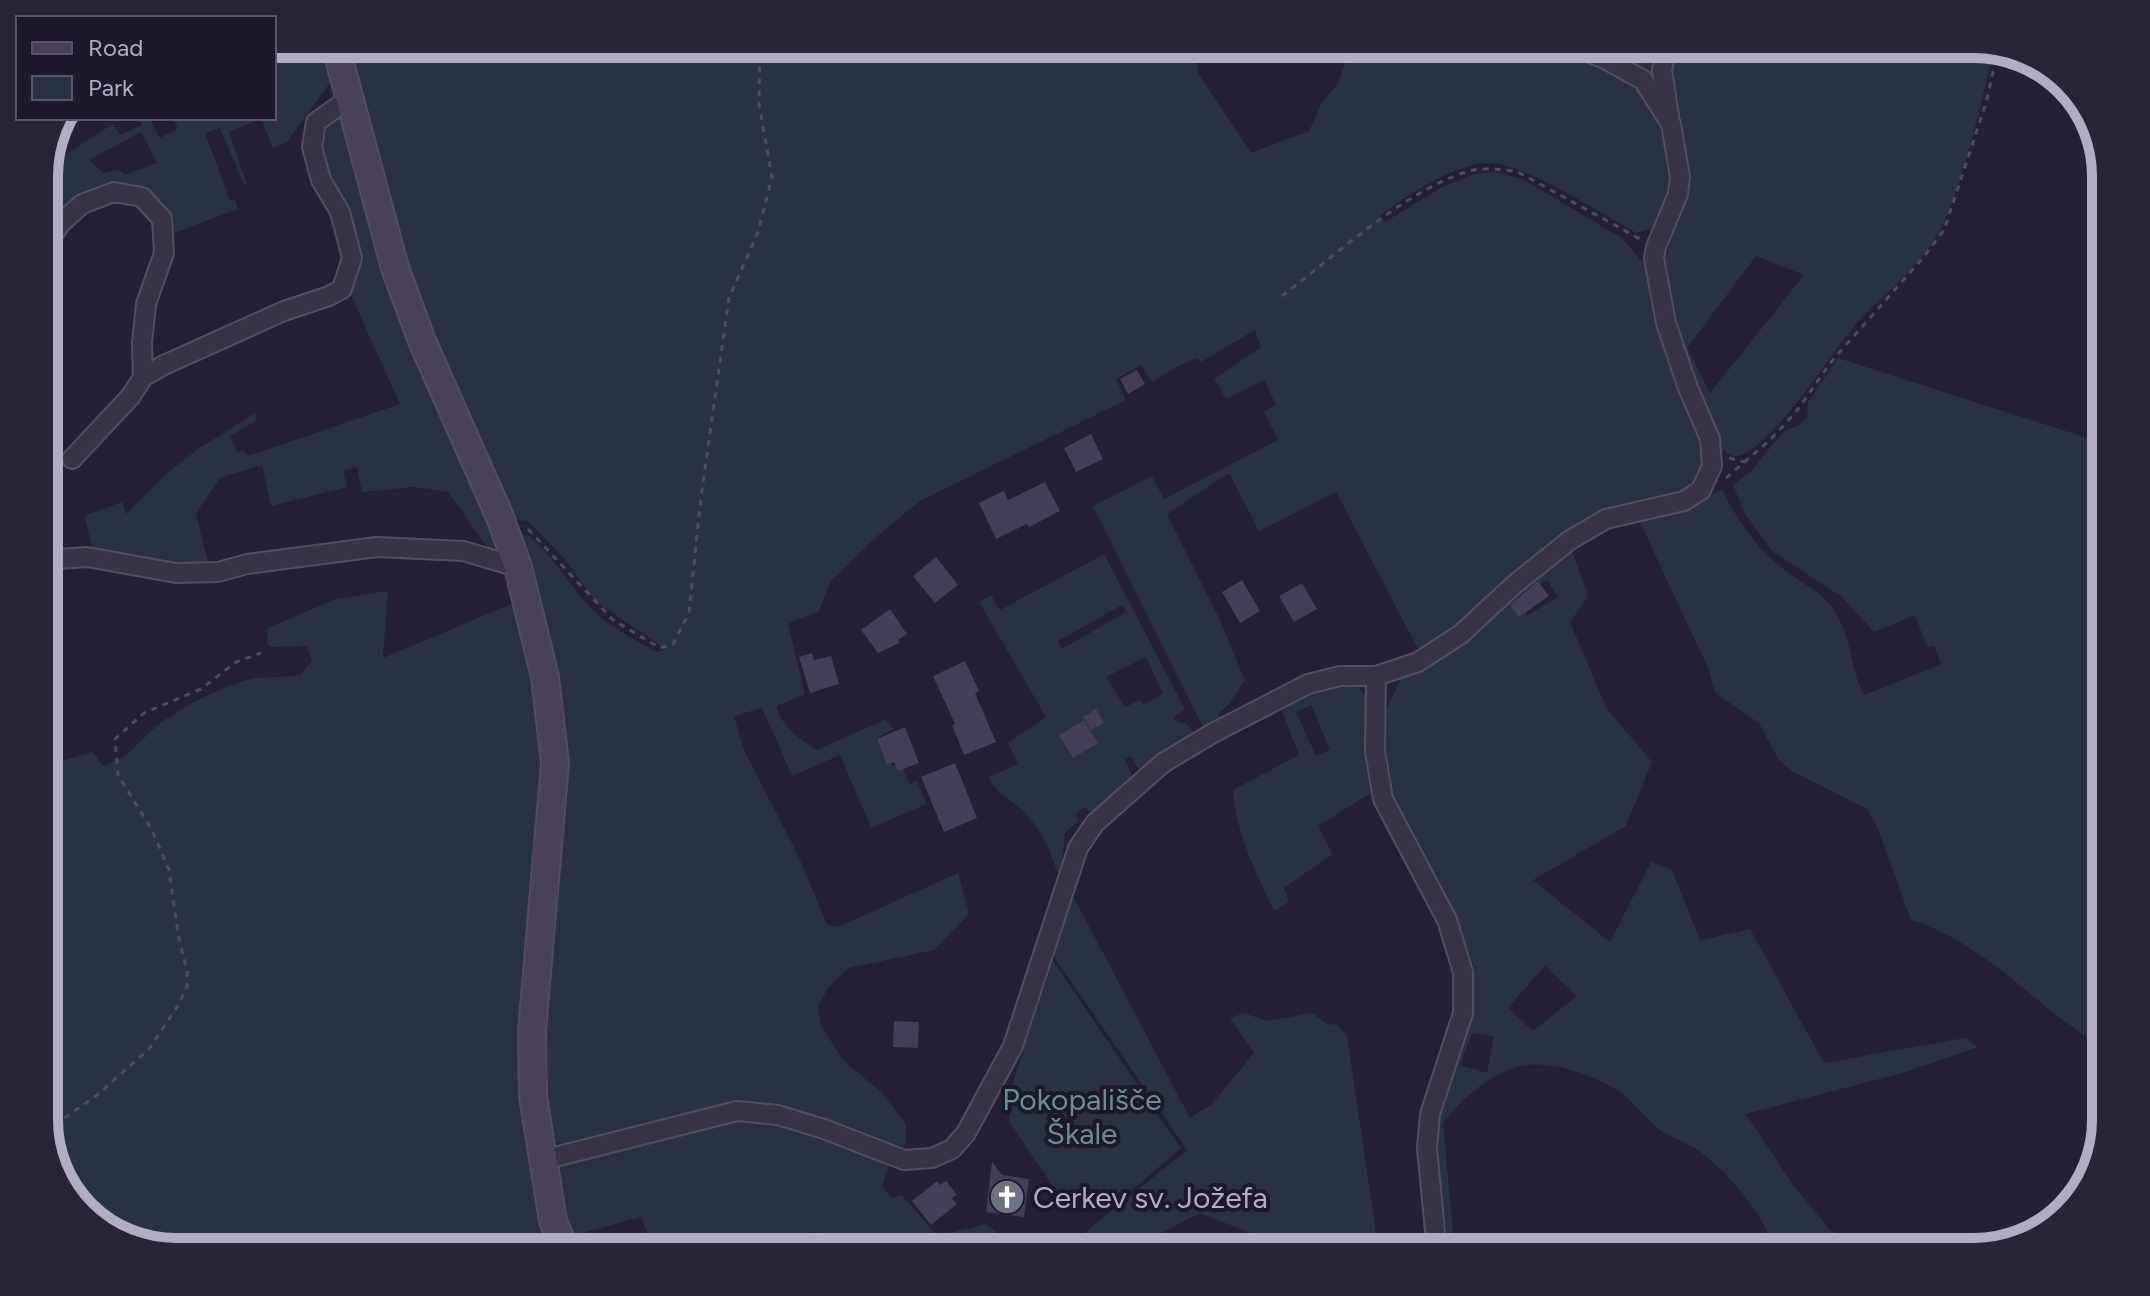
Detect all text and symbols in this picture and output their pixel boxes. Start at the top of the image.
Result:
legend [16,16,276,120]
text: Road [88,33,143,62]
text: Park [88,73,134,102]
park label: Pokopališče Škale [1002,1081,1162,1152]
church icon: Cerkev sv. Jožefa [988,1178,1026,1216]
place label: Cerkev sv. Jožefa [1033,1179,1268,1216]

